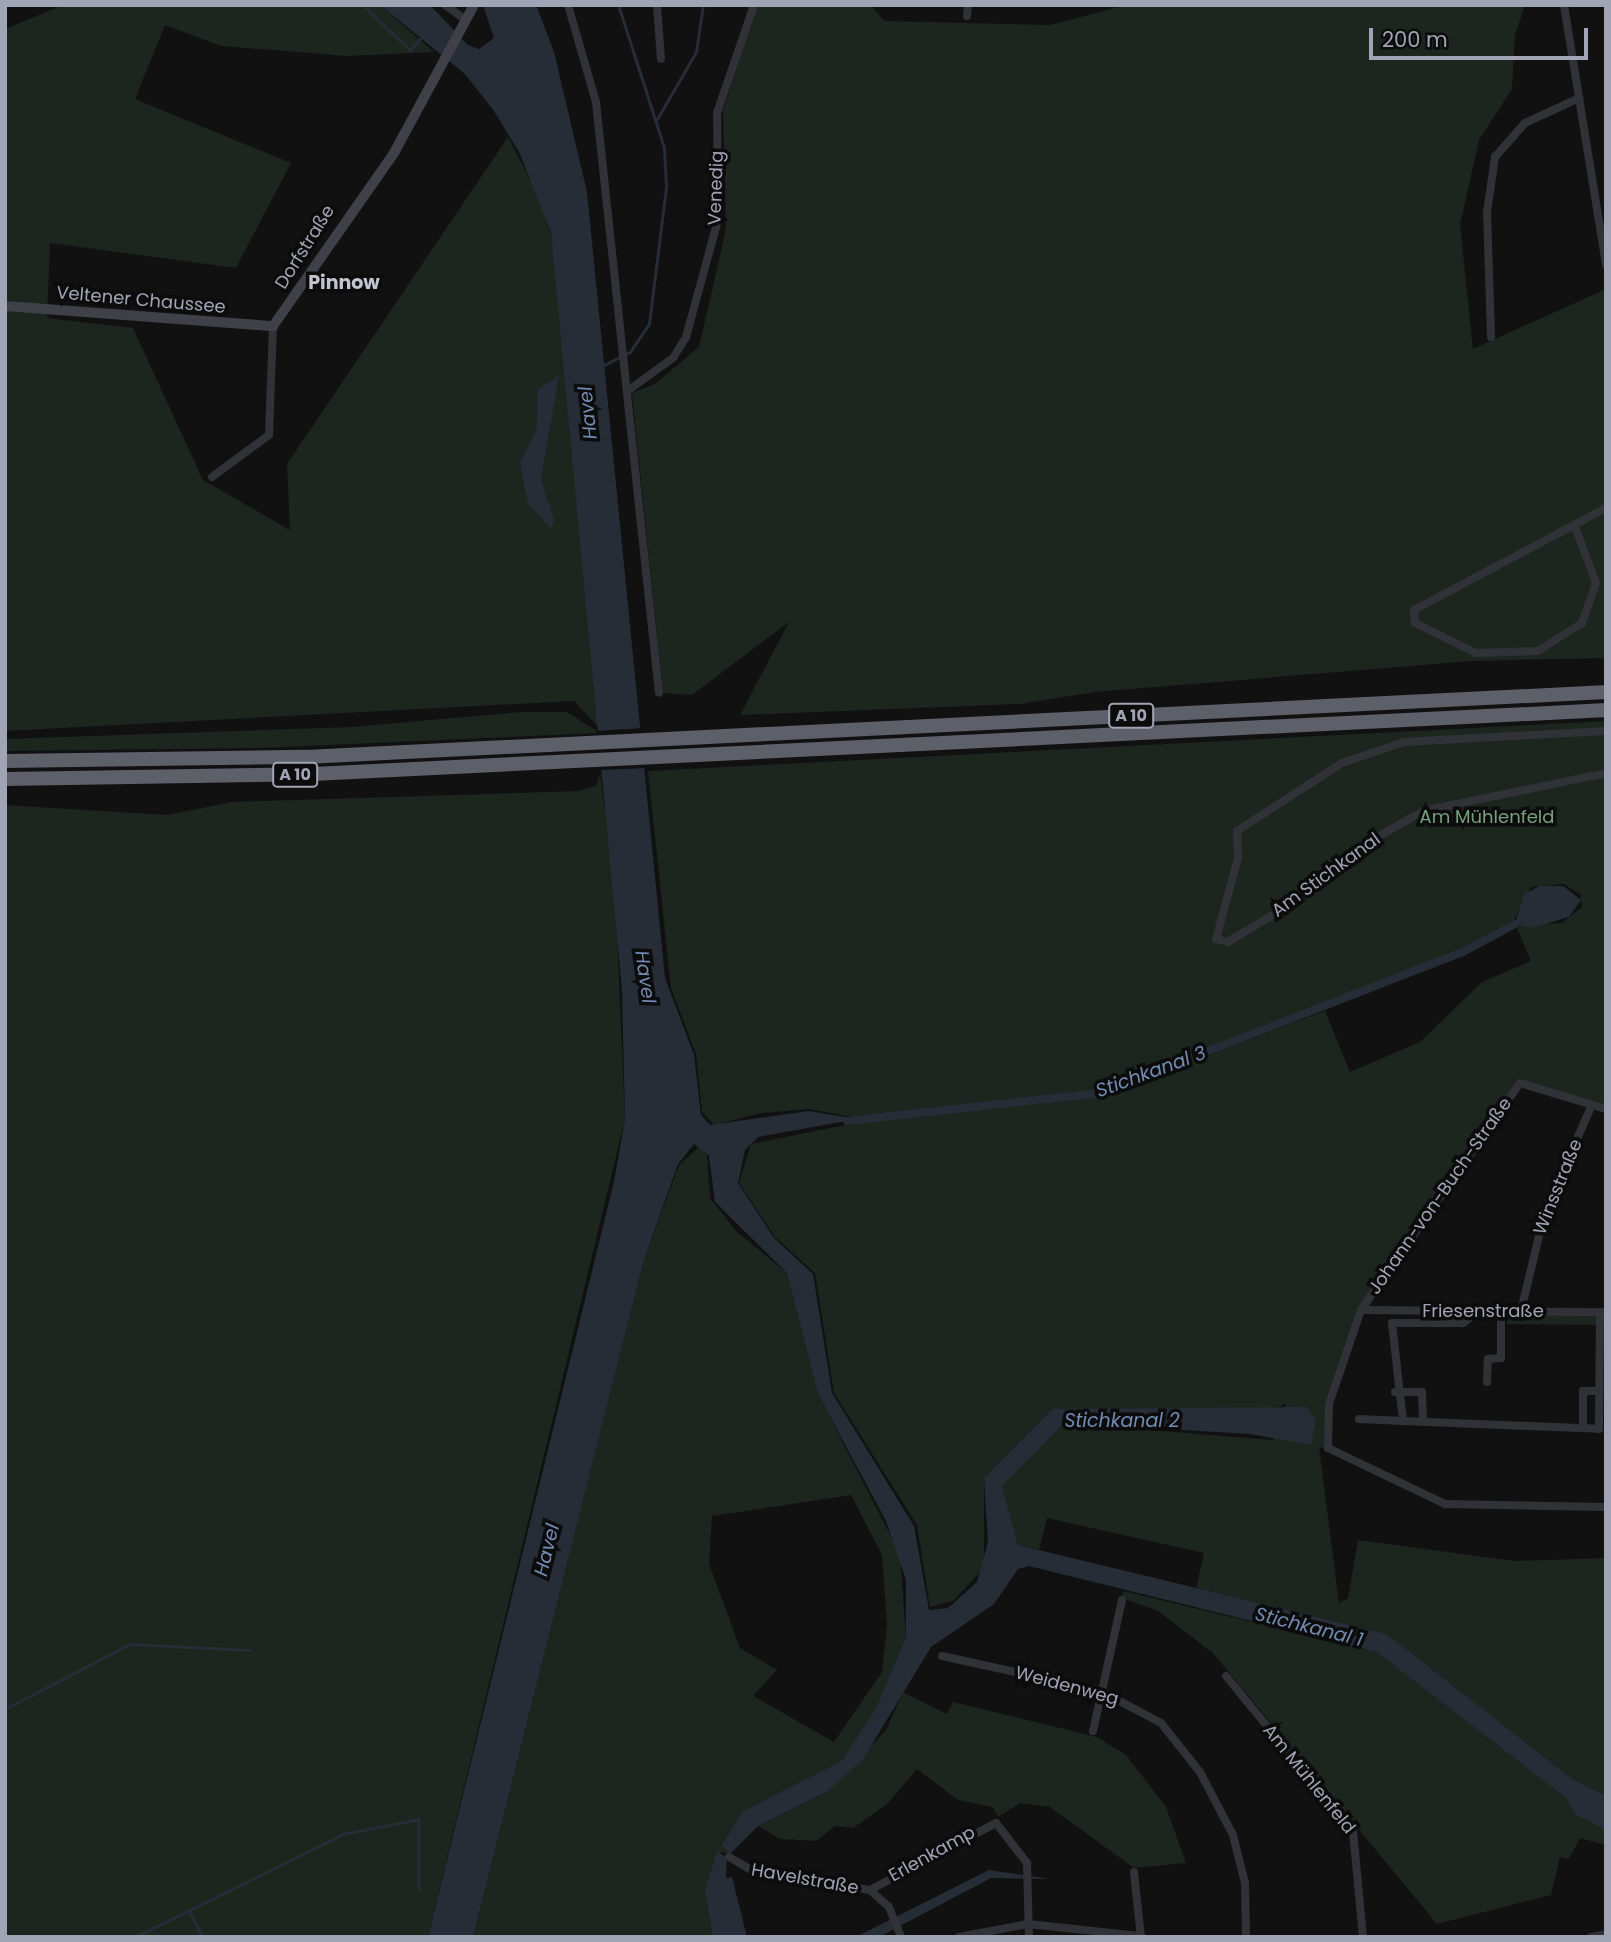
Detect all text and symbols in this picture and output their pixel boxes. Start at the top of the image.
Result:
scale bar [1373,14,1592,58]
text: 200 m [1382,25,1448,54]
street label: Venedig [704,150,728,226]
street label: Dorfstraße [271,201,339,293]
district label: Pinnow [308,272,380,294]
street label: Veltener Chaussee [55,282,227,318]
water label: Havel [574,385,602,441]
road number: A 10 [1106,704,1156,729]
road number: A 10 [270,762,320,788]
park label: Am Mühlenfeld [1420,806,1554,828]
street label: Am Stichkanal [1267,828,1385,922]
water label: Havel [630,949,660,1005]
water label: Stichkanal 3 [1093,1042,1209,1102]
street label: Johann-von-Buch-Straße [1364,1094,1516,1298]
street label: Winsstraße [1529,1136,1587,1238]
street label: Friesenstraße [1422,1300,1544,1322]
water label: Stichkanal 2 [1064,1410,1180,1432]
water label: Havel [530,1521,564,1579]
water label: Stichkanal 1 [1253,1603,1365,1651]
street label: Weidenweg [1013,1662,1121,1710]
street label: Am Mühlenfeld [1258,1720,1360,1838]
street label: Erlenkamp [885,1821,979,1887]
street label: Havelstraße [750,1859,860,1899]

